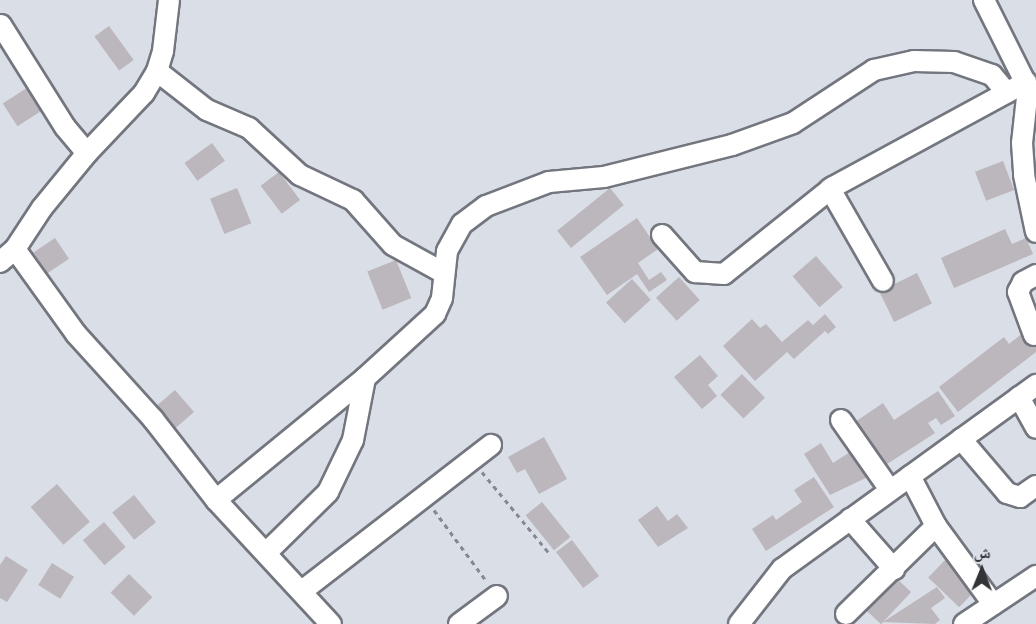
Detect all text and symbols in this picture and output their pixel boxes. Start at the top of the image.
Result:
north arrow [952,540,1012,600]
text: ش [974,541,991,563]

